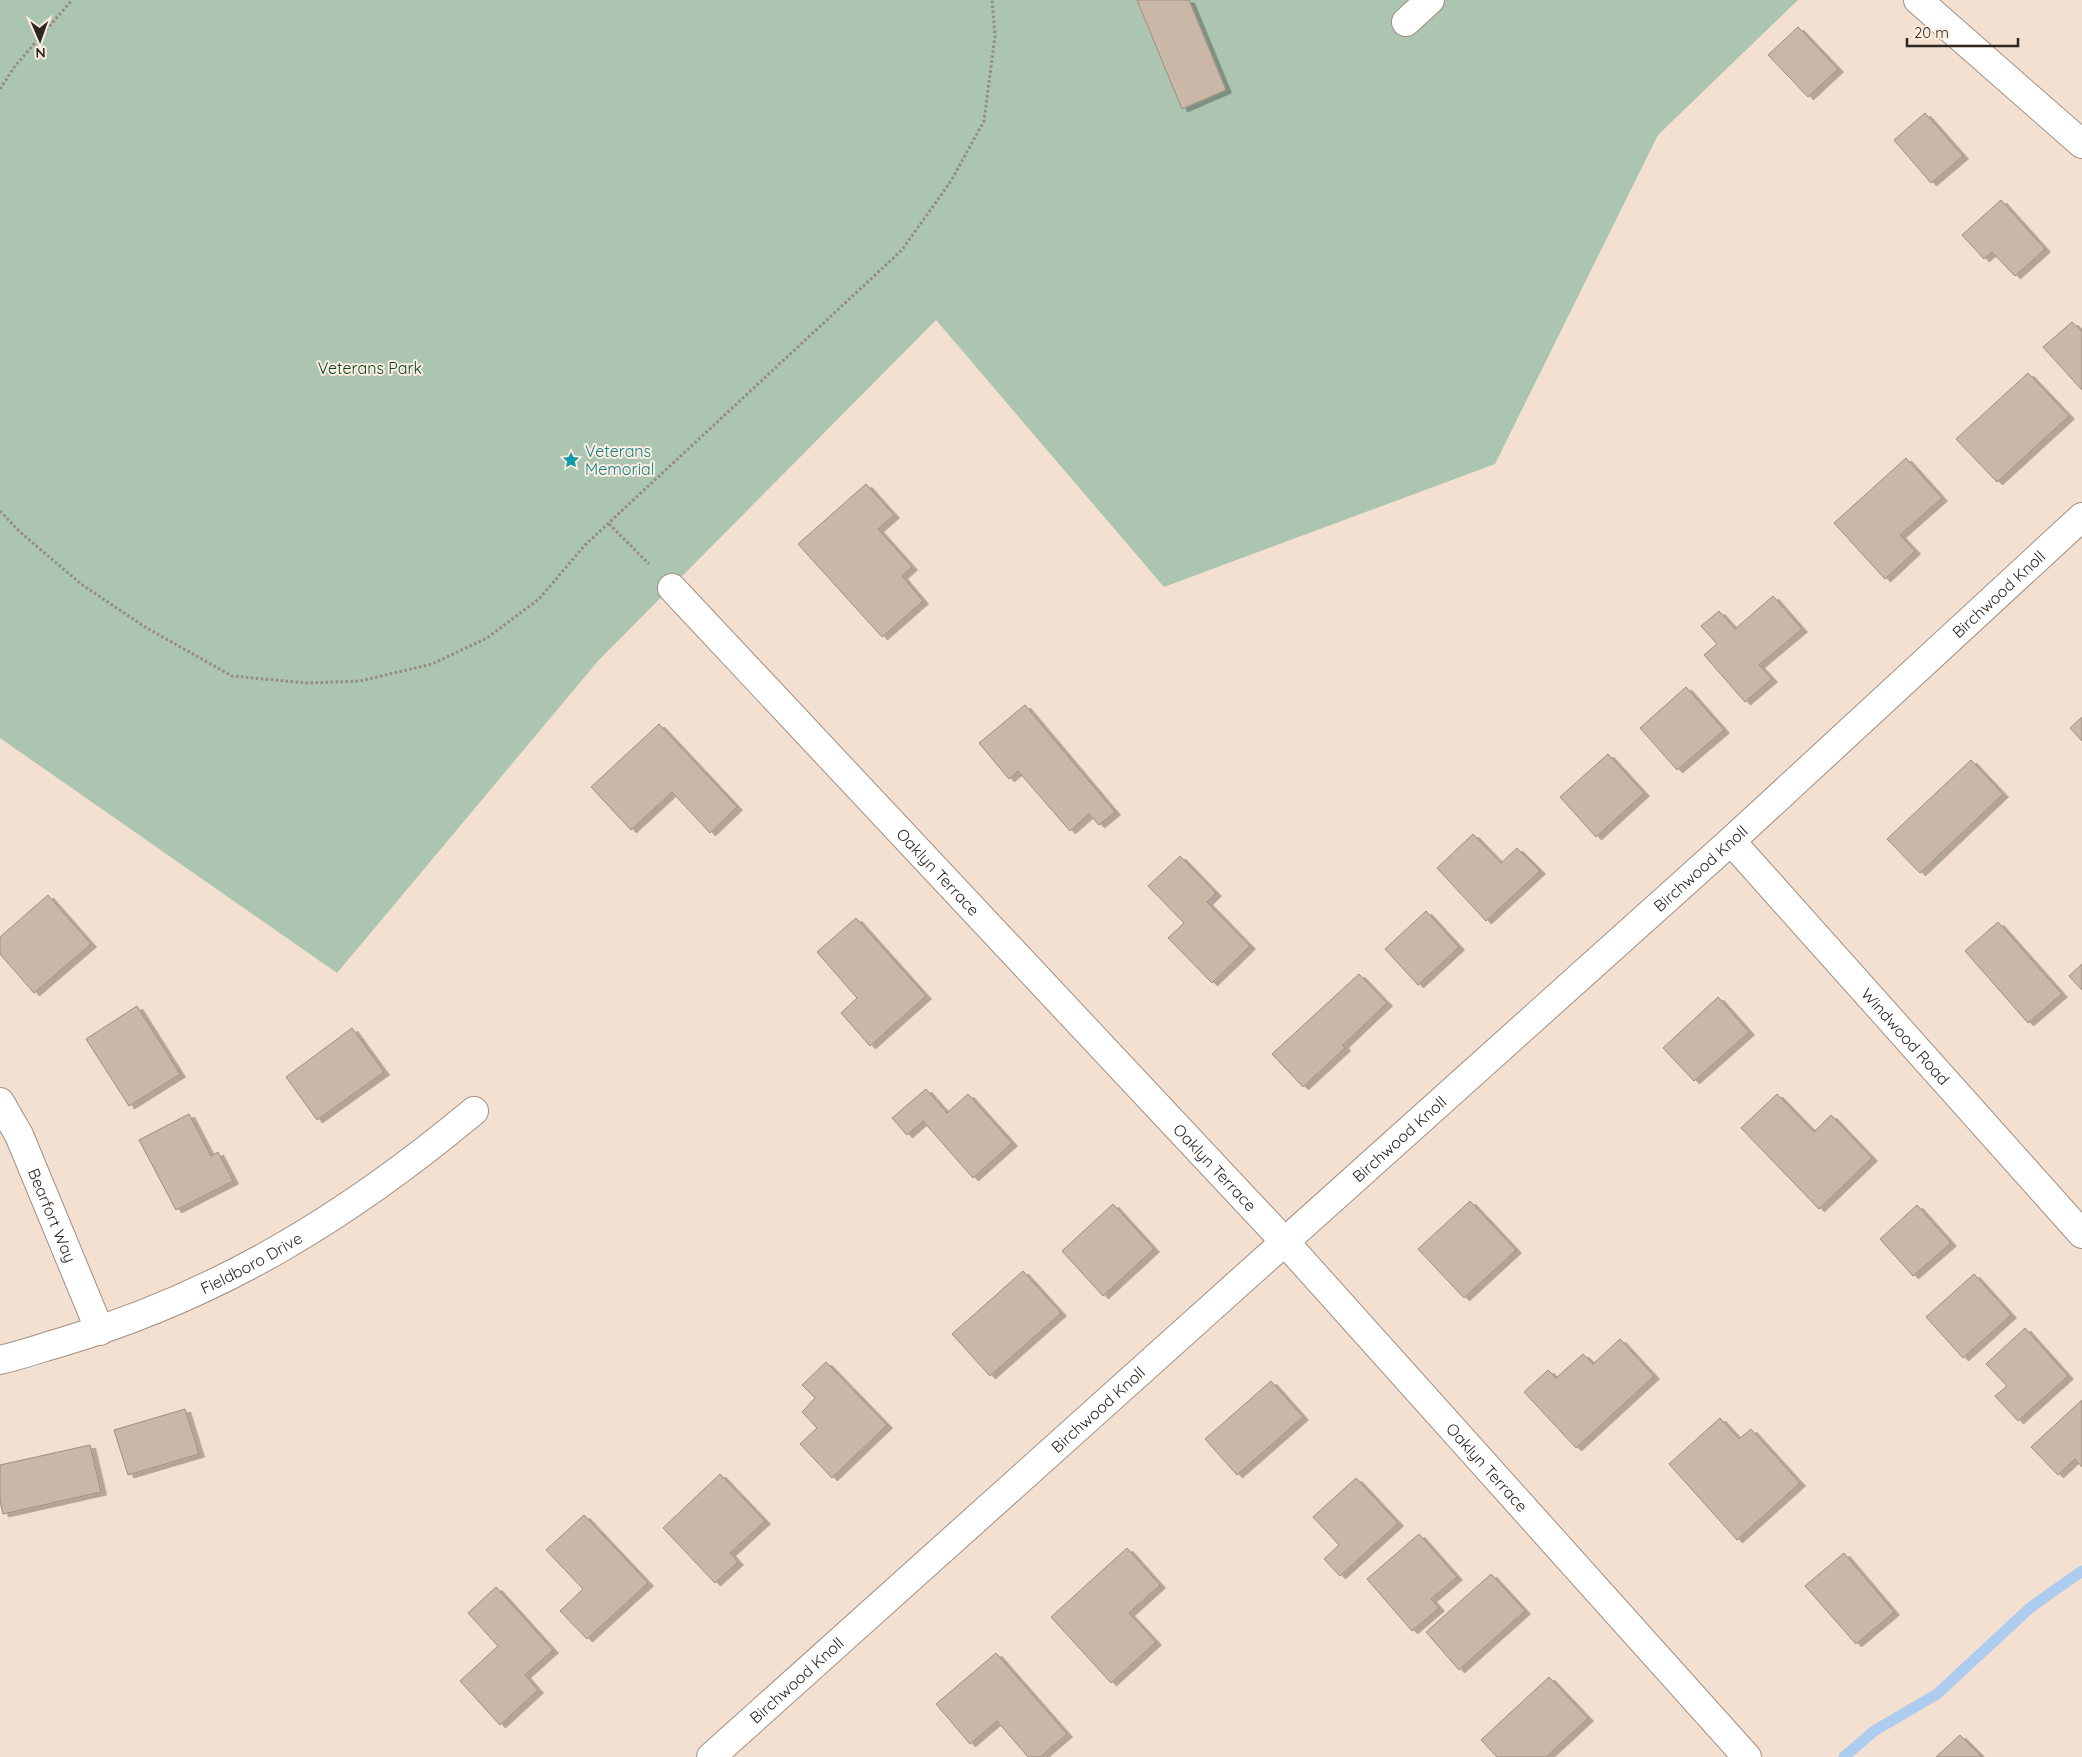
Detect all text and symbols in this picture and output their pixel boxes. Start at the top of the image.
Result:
north arrow [15,15,65,65]
scale bar [1907,15,2018,47]
text: 20 m [1914,23,1949,42]
text: N [35,44,46,62]
park label: Veterans Park [318,358,422,378]
place label: Veterans Memorial [585,441,655,479]
place icon: Veterans Memorial [561,450,581,470]
street label: Birchwood Knoll [1948,546,2049,642]
street label: Birchwood Knoll [1649,821,1752,916]
street label: Oaklyn Terrace [892,824,984,920]
street label: Windwood Road [1857,984,1954,1089]
street label: Birchwood Knoll [1348,1092,1450,1186]
street label: Oaklyn Terrace [1169,1119,1261,1215]
street label: Bearfort Way [24,1165,81,1266]
street label: Fieldboro Drive [197,1228,306,1298]
street label: Birchwood Knoll [1047,1362,1149,1457]
street label: Oaklyn Terrace [1442,1419,1532,1516]
street label: Birchwood Knoll [745,1633,848,1728]

